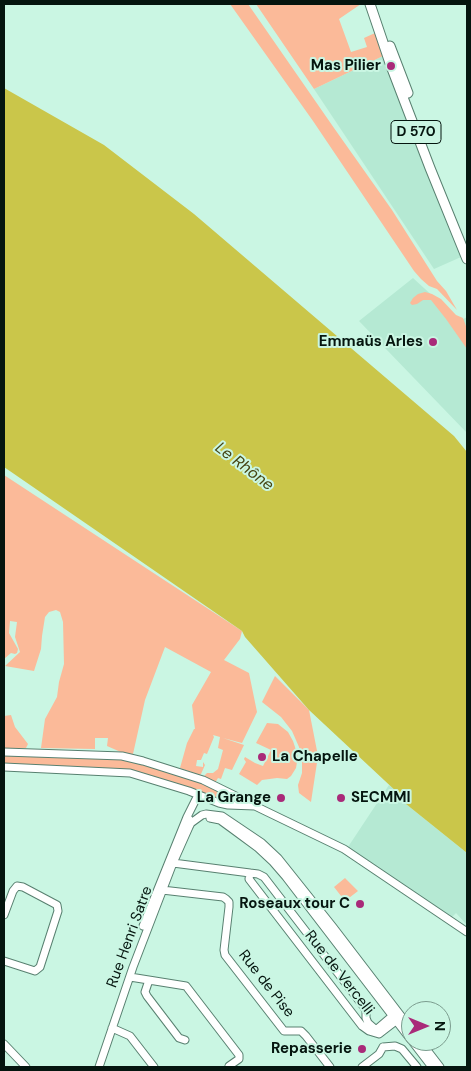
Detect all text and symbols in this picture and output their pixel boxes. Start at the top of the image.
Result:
place label: Mas Pilier [311,57,381,75]
marker: Mas Pilier [385,60,397,72]
road number: D 570 [391,120,441,144]
place label: Emmaüs Arles [319,333,423,351]
marker: Emmaüs Arles [427,336,439,348]
water label: Le Rhône [211,439,277,495]
place label: La Chapelle [272,748,358,766]
marker: La Chapelle [256,751,268,763]
place label: La Grange [197,789,271,807]
place label: SECMMI [351,789,411,807]
marker: La Grange [275,792,287,804]
marker: SECMMI [335,792,347,804]
street label: Rue Henri Satre [103,884,157,990]
place label: Roseaux tour C [239,895,350,913]
marker: Roseaux tour C [354,898,366,910]
street label: Rue de Vercelli [300,927,378,1019]
street label: Rue de Pise [234,947,298,1021]
north arrow [401,1001,451,1051]
text: N [431,1021,449,1031]
place label: Repasserie [271,1040,352,1058]
marker: Repasserie [356,1043,368,1055]

